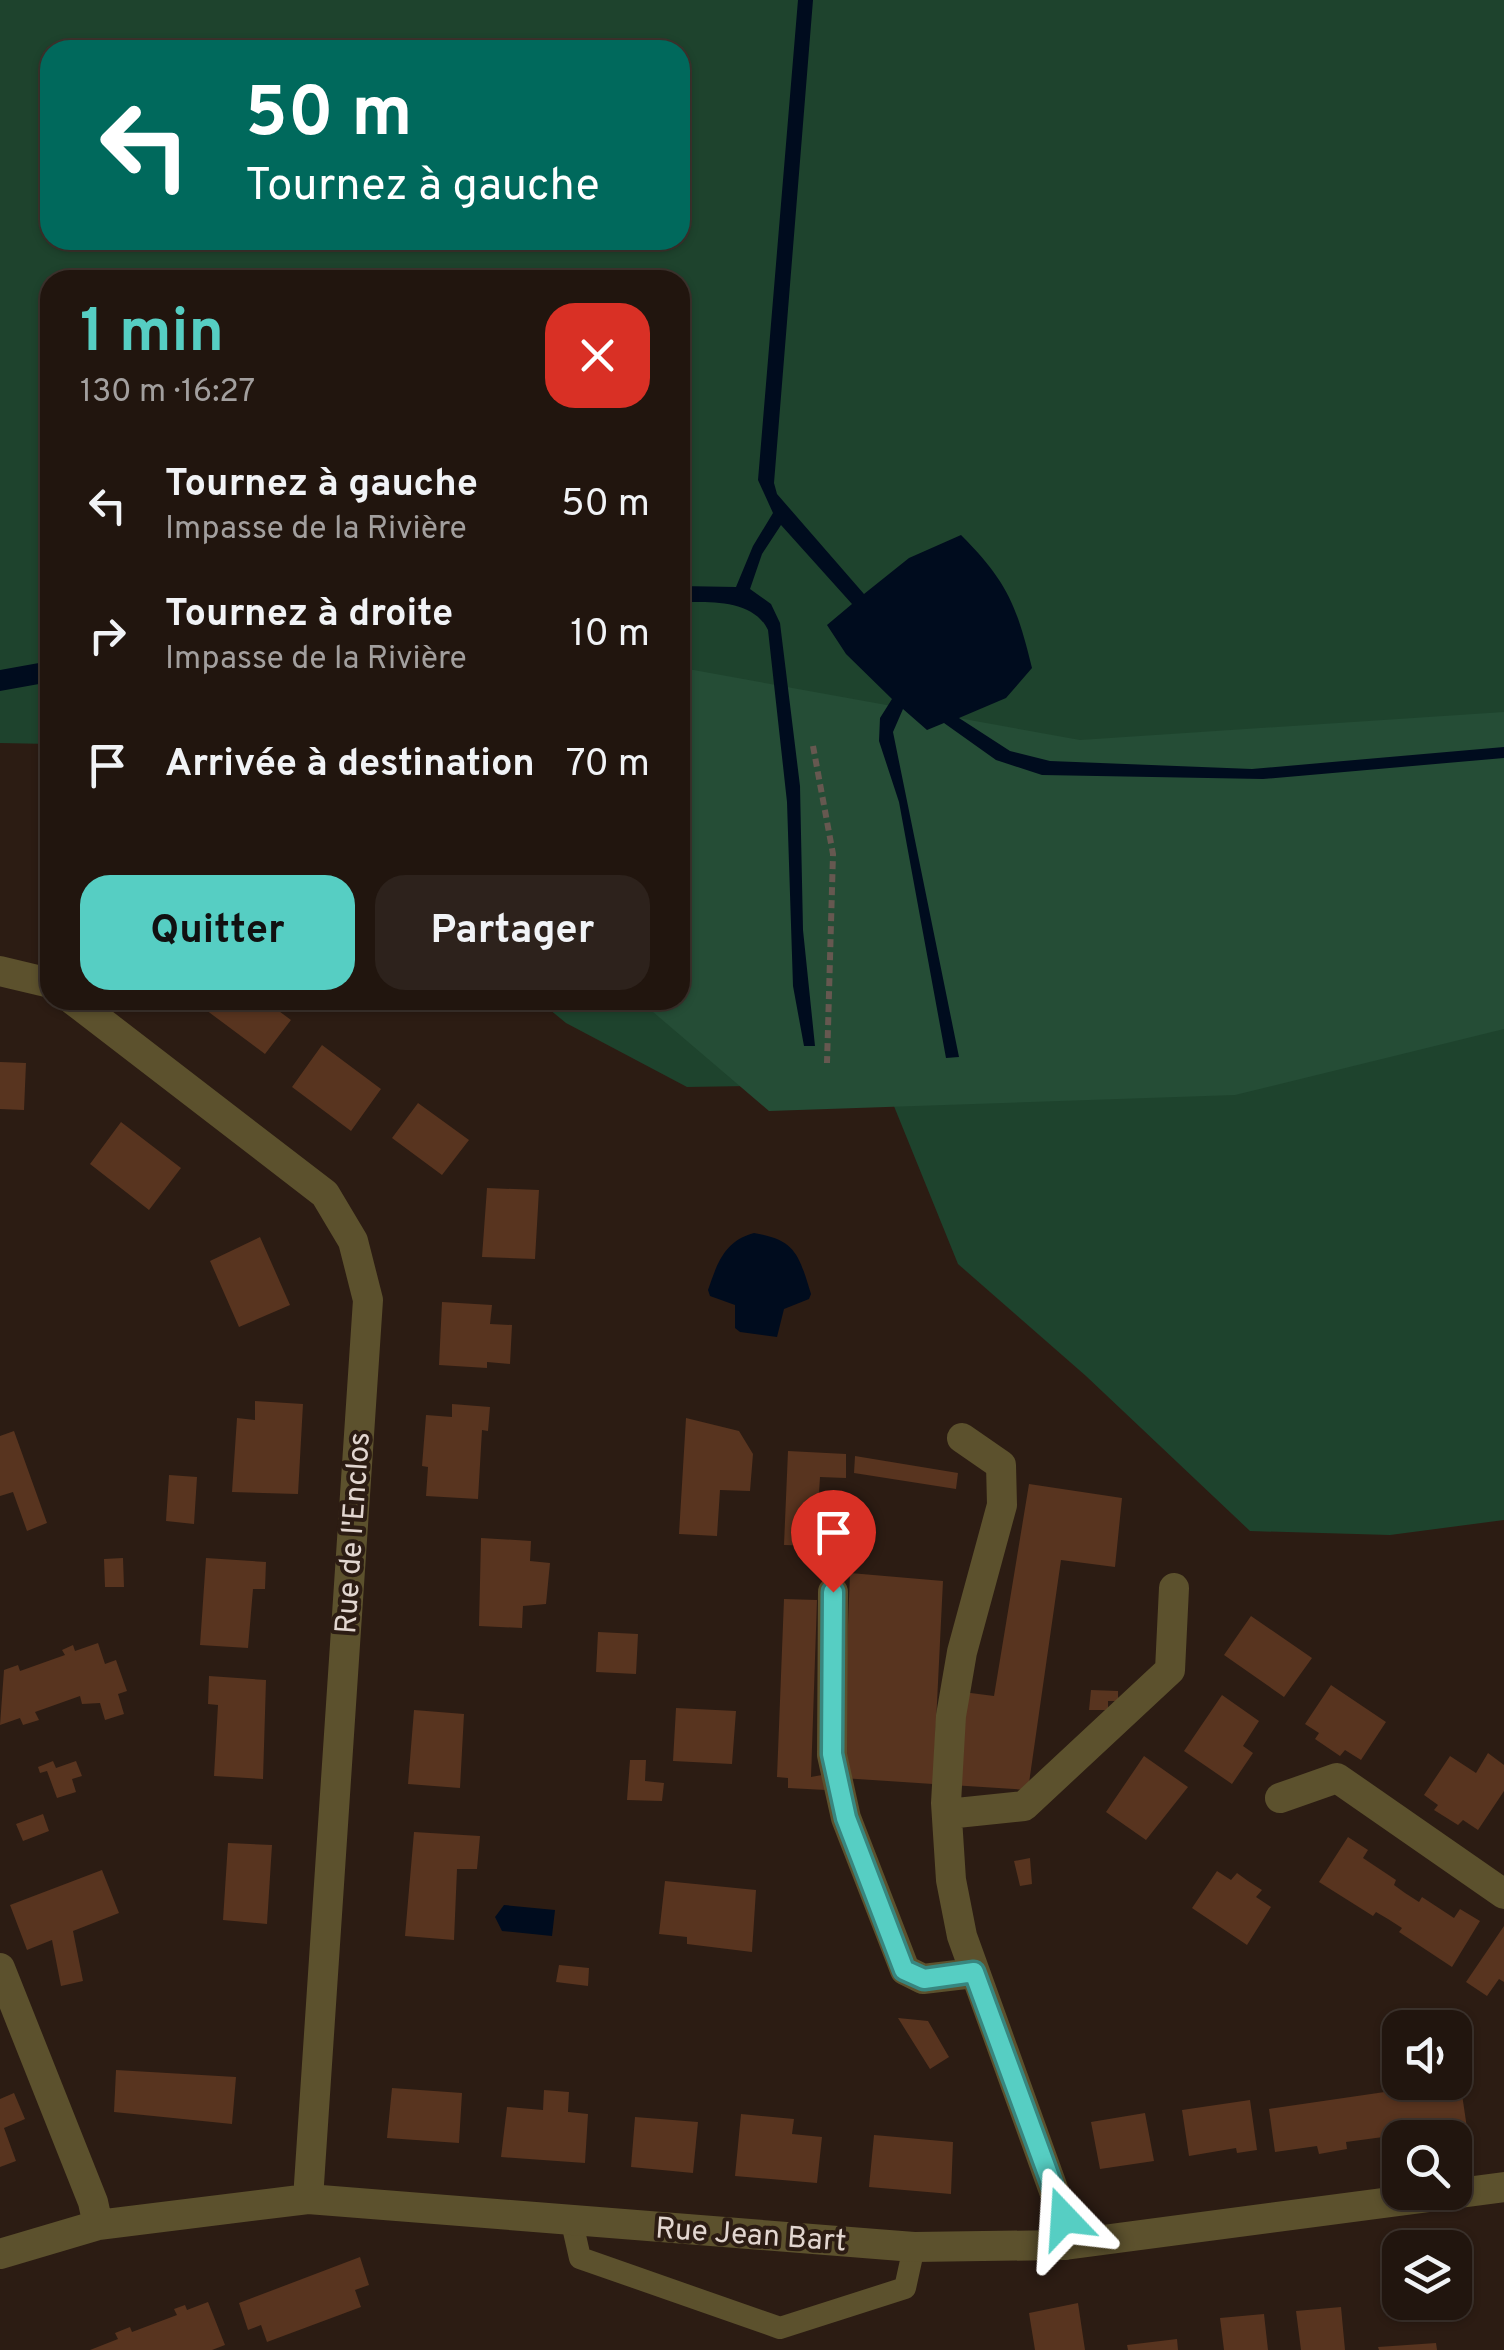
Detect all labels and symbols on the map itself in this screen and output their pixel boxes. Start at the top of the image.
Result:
street label: Rue de l'Enclos [329,1431,380,1635]
pin [791,1490,876,1593]
position arrow [1012,2166,1116,2270]
street label: Rue Jean Bart [654,2211,848,2262]

